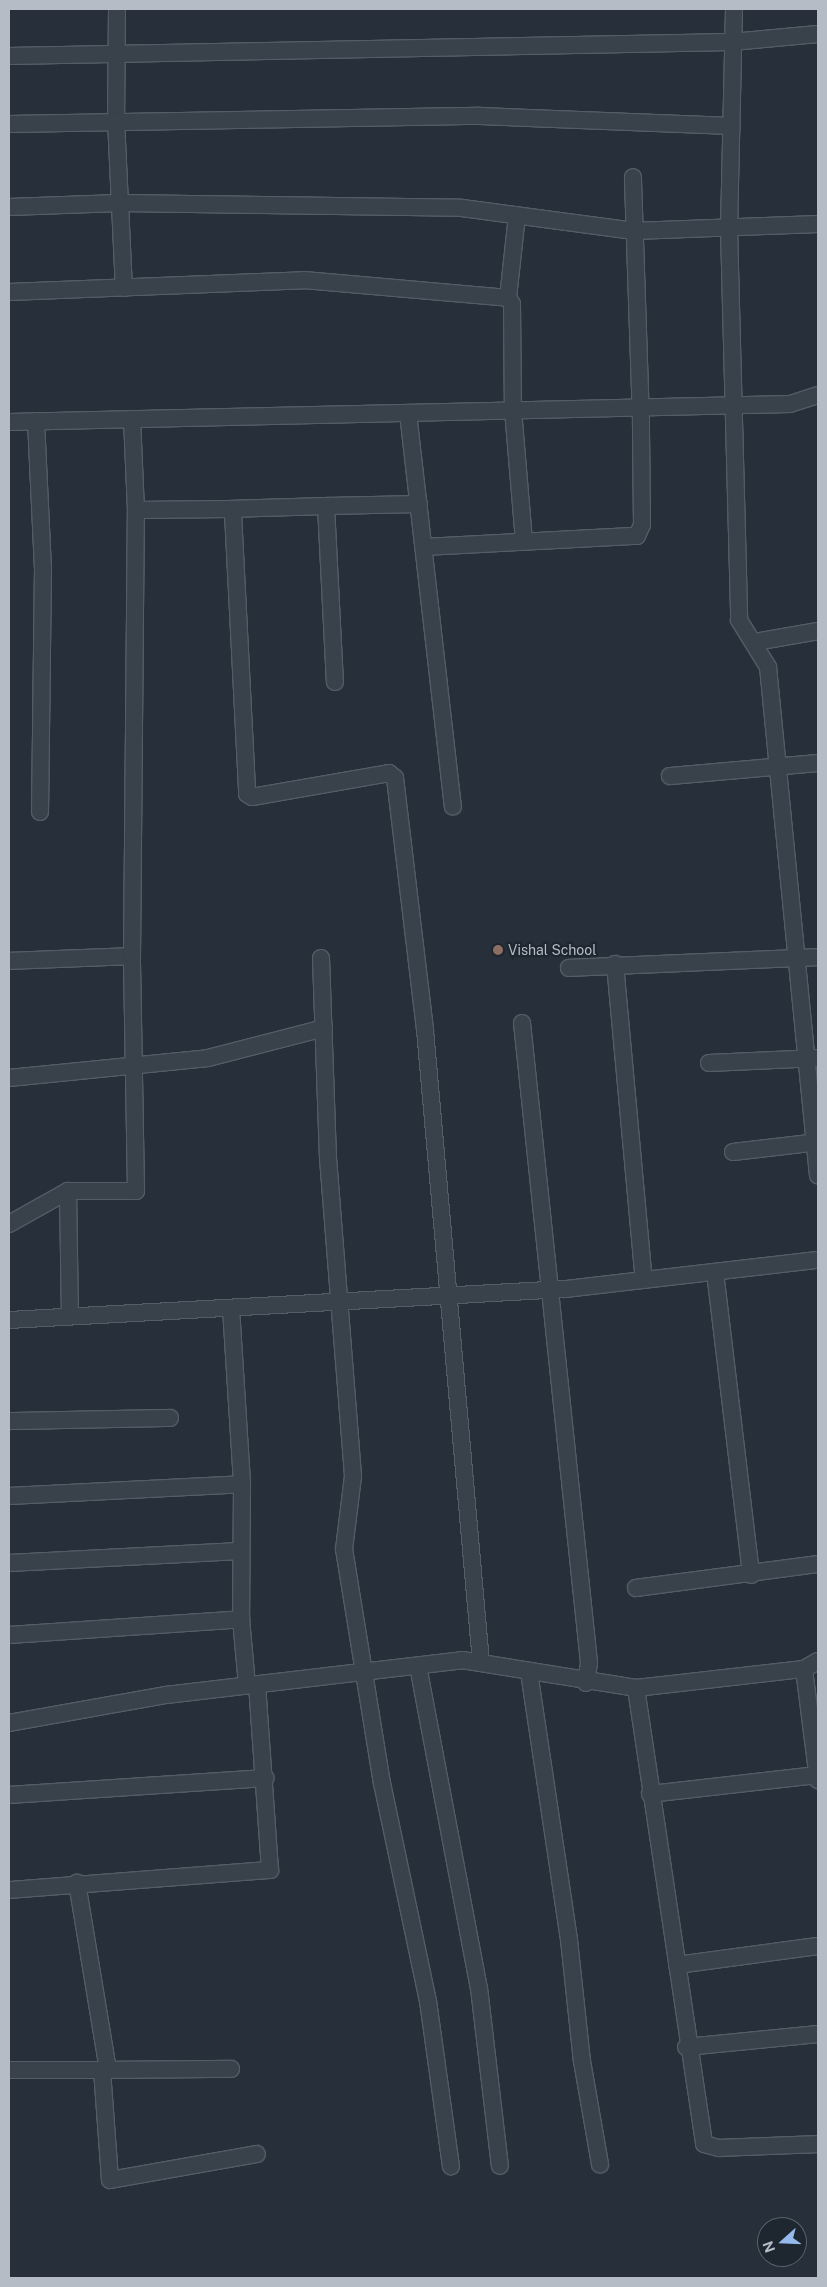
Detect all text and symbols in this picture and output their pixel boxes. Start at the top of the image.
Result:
place label: Vishal School [508,942,596,958]
marker: Vishal School [492,944,504,956]
north arrow [757,2217,807,2267]
text: N [759,2239,778,2255]

